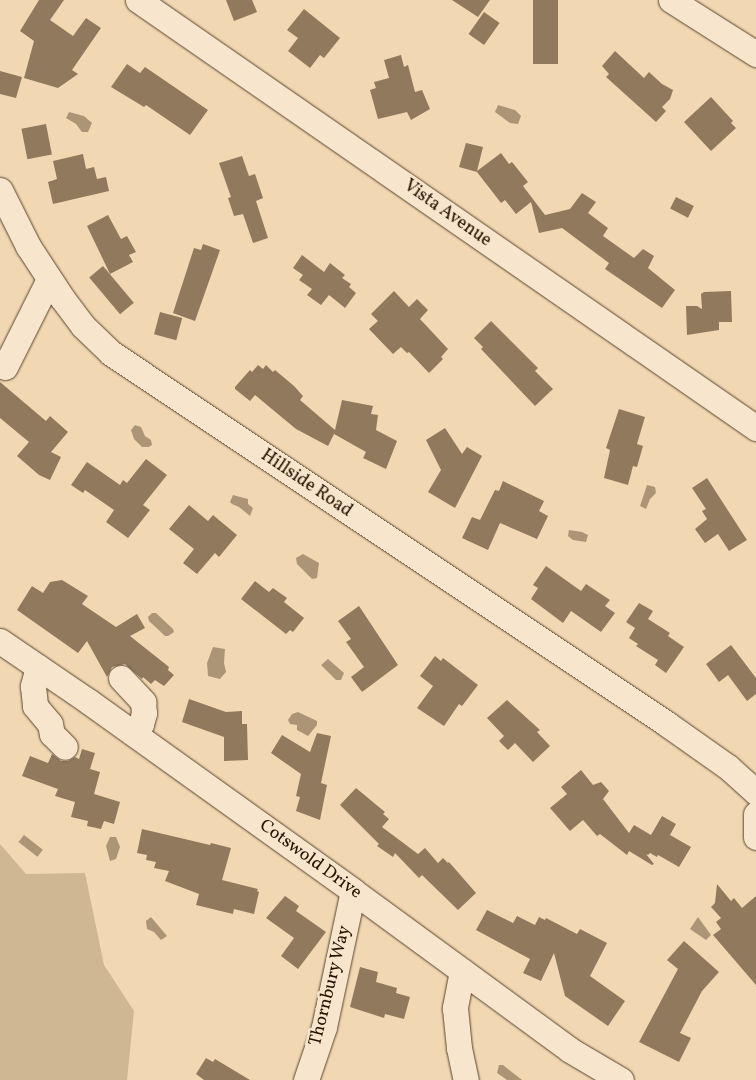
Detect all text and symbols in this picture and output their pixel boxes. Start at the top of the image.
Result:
street label: Vista Avenue [399,176,495,252]
street label: Hillside Road [256,445,356,523]
street label: Cotswold Drive [255,816,365,904]
street label: Thornbury Way [305,923,357,1049]

